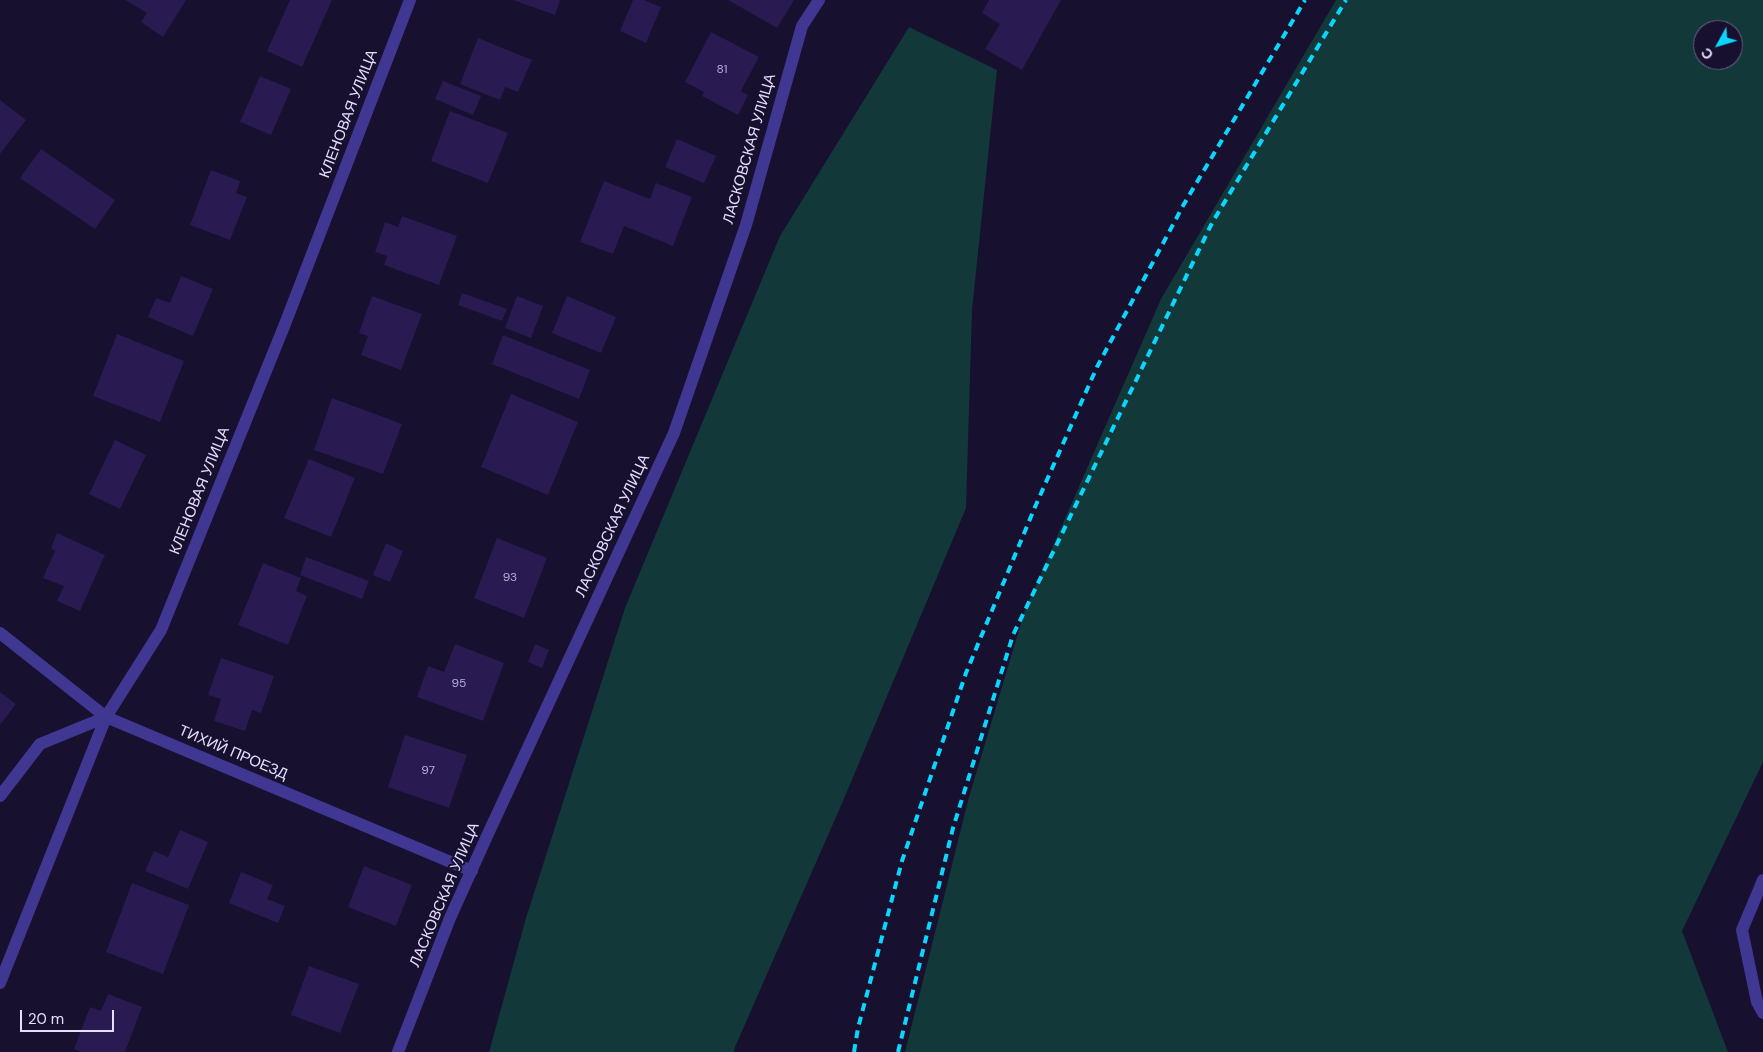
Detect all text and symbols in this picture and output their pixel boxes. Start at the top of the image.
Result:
north arrow [1693,20,1743,70]
text: С [1697,44,1717,63]
street label: КЛЕНОВАЯ УЛИЦА [316,47,382,181]
house number: 81 [717,63,727,77]
street label: ЛАСКОВСКАЯ УЛИЦА [720,72,780,226]
street label: КЛЕНОВАЯ УЛИЦА [166,424,234,558]
street label: ЛАСКОВСКАЯ УЛИЦА [572,452,654,600]
house number: 93 [503,571,517,585]
house number: 95 [452,677,466,691]
street label: ТИХИЙ ПРОЕЗД [176,722,290,784]
house number: 97 [421,764,435,778]
street label: ЛАСКОВСКАЯ УЛИЦА [406,820,484,970]
scale bar [22,1000,116,1032]
text: 20 m [28,1009,64,1029]

